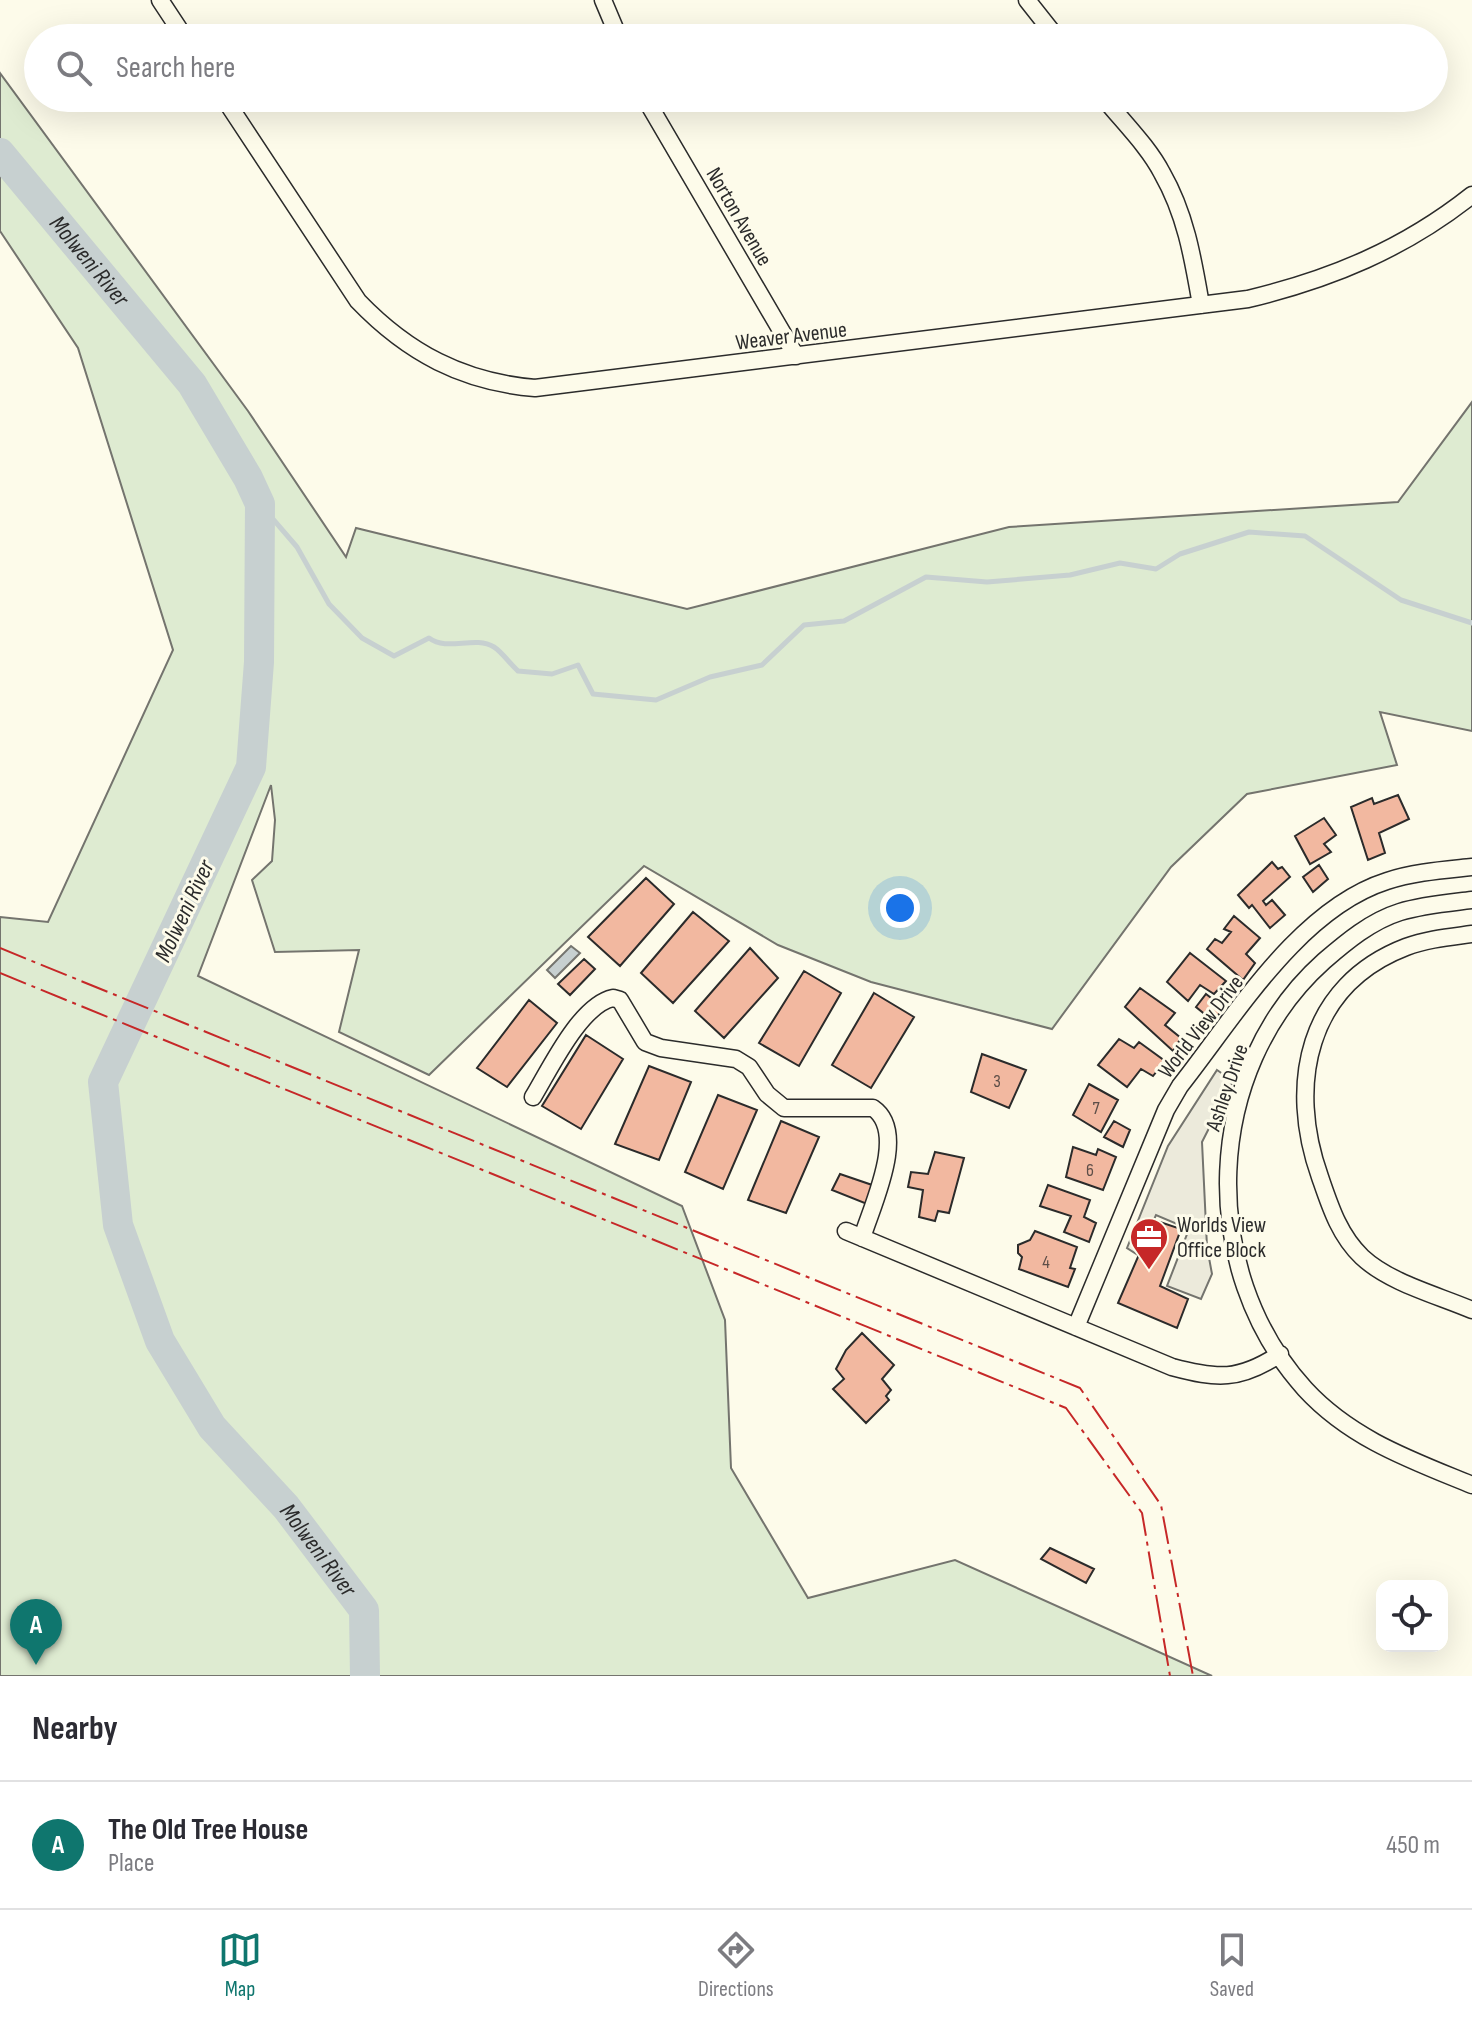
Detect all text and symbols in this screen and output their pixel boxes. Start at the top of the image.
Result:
search box [24,24,1448,112]
icon: search [52,46,96,90]
text: Search here [116,50,235,86]
street label: Norton Avenue [700,163,778,271]
water label: Molweni River [43,210,136,313]
street label: Weaver Avenue [734,316,848,357]
water label: Molweni River [148,855,221,967]
your location [880,888,920,928]
street label: World View Drive [1153,970,1250,1084]
street label: Ashley Drive [1200,1041,1255,1135]
house number: 3 [993,1071,1001,1092]
house number: 7 [1092,1098,1100,1119]
house number: 6 [1086,1160,1094,1181]
place label: Worlds View Office Block [1177,1212,1266,1264]
office icon: Worlds View Office Block [1128,1216,1170,1271]
house number: 4 [1042,1252,1050,1273]
water label: Molweni River [273,1498,363,1603]
map controls [1376,1580,1448,1652]
button: locate [1376,1580,1448,1652]
pin: A [10,1599,62,1665]
text: Nearby [32,1708,118,1749]
text: The Old Tree House [108,1812,308,1848]
text: A [52,1830,64,1861]
text: 450 m [1386,1830,1440,1861]
text: Place [108,1848,155,1879]
tab: Map [218,1928,262,2003]
tab: Directions [698,1928,774,2003]
tab: Saved [1210,1928,1254,2003]

